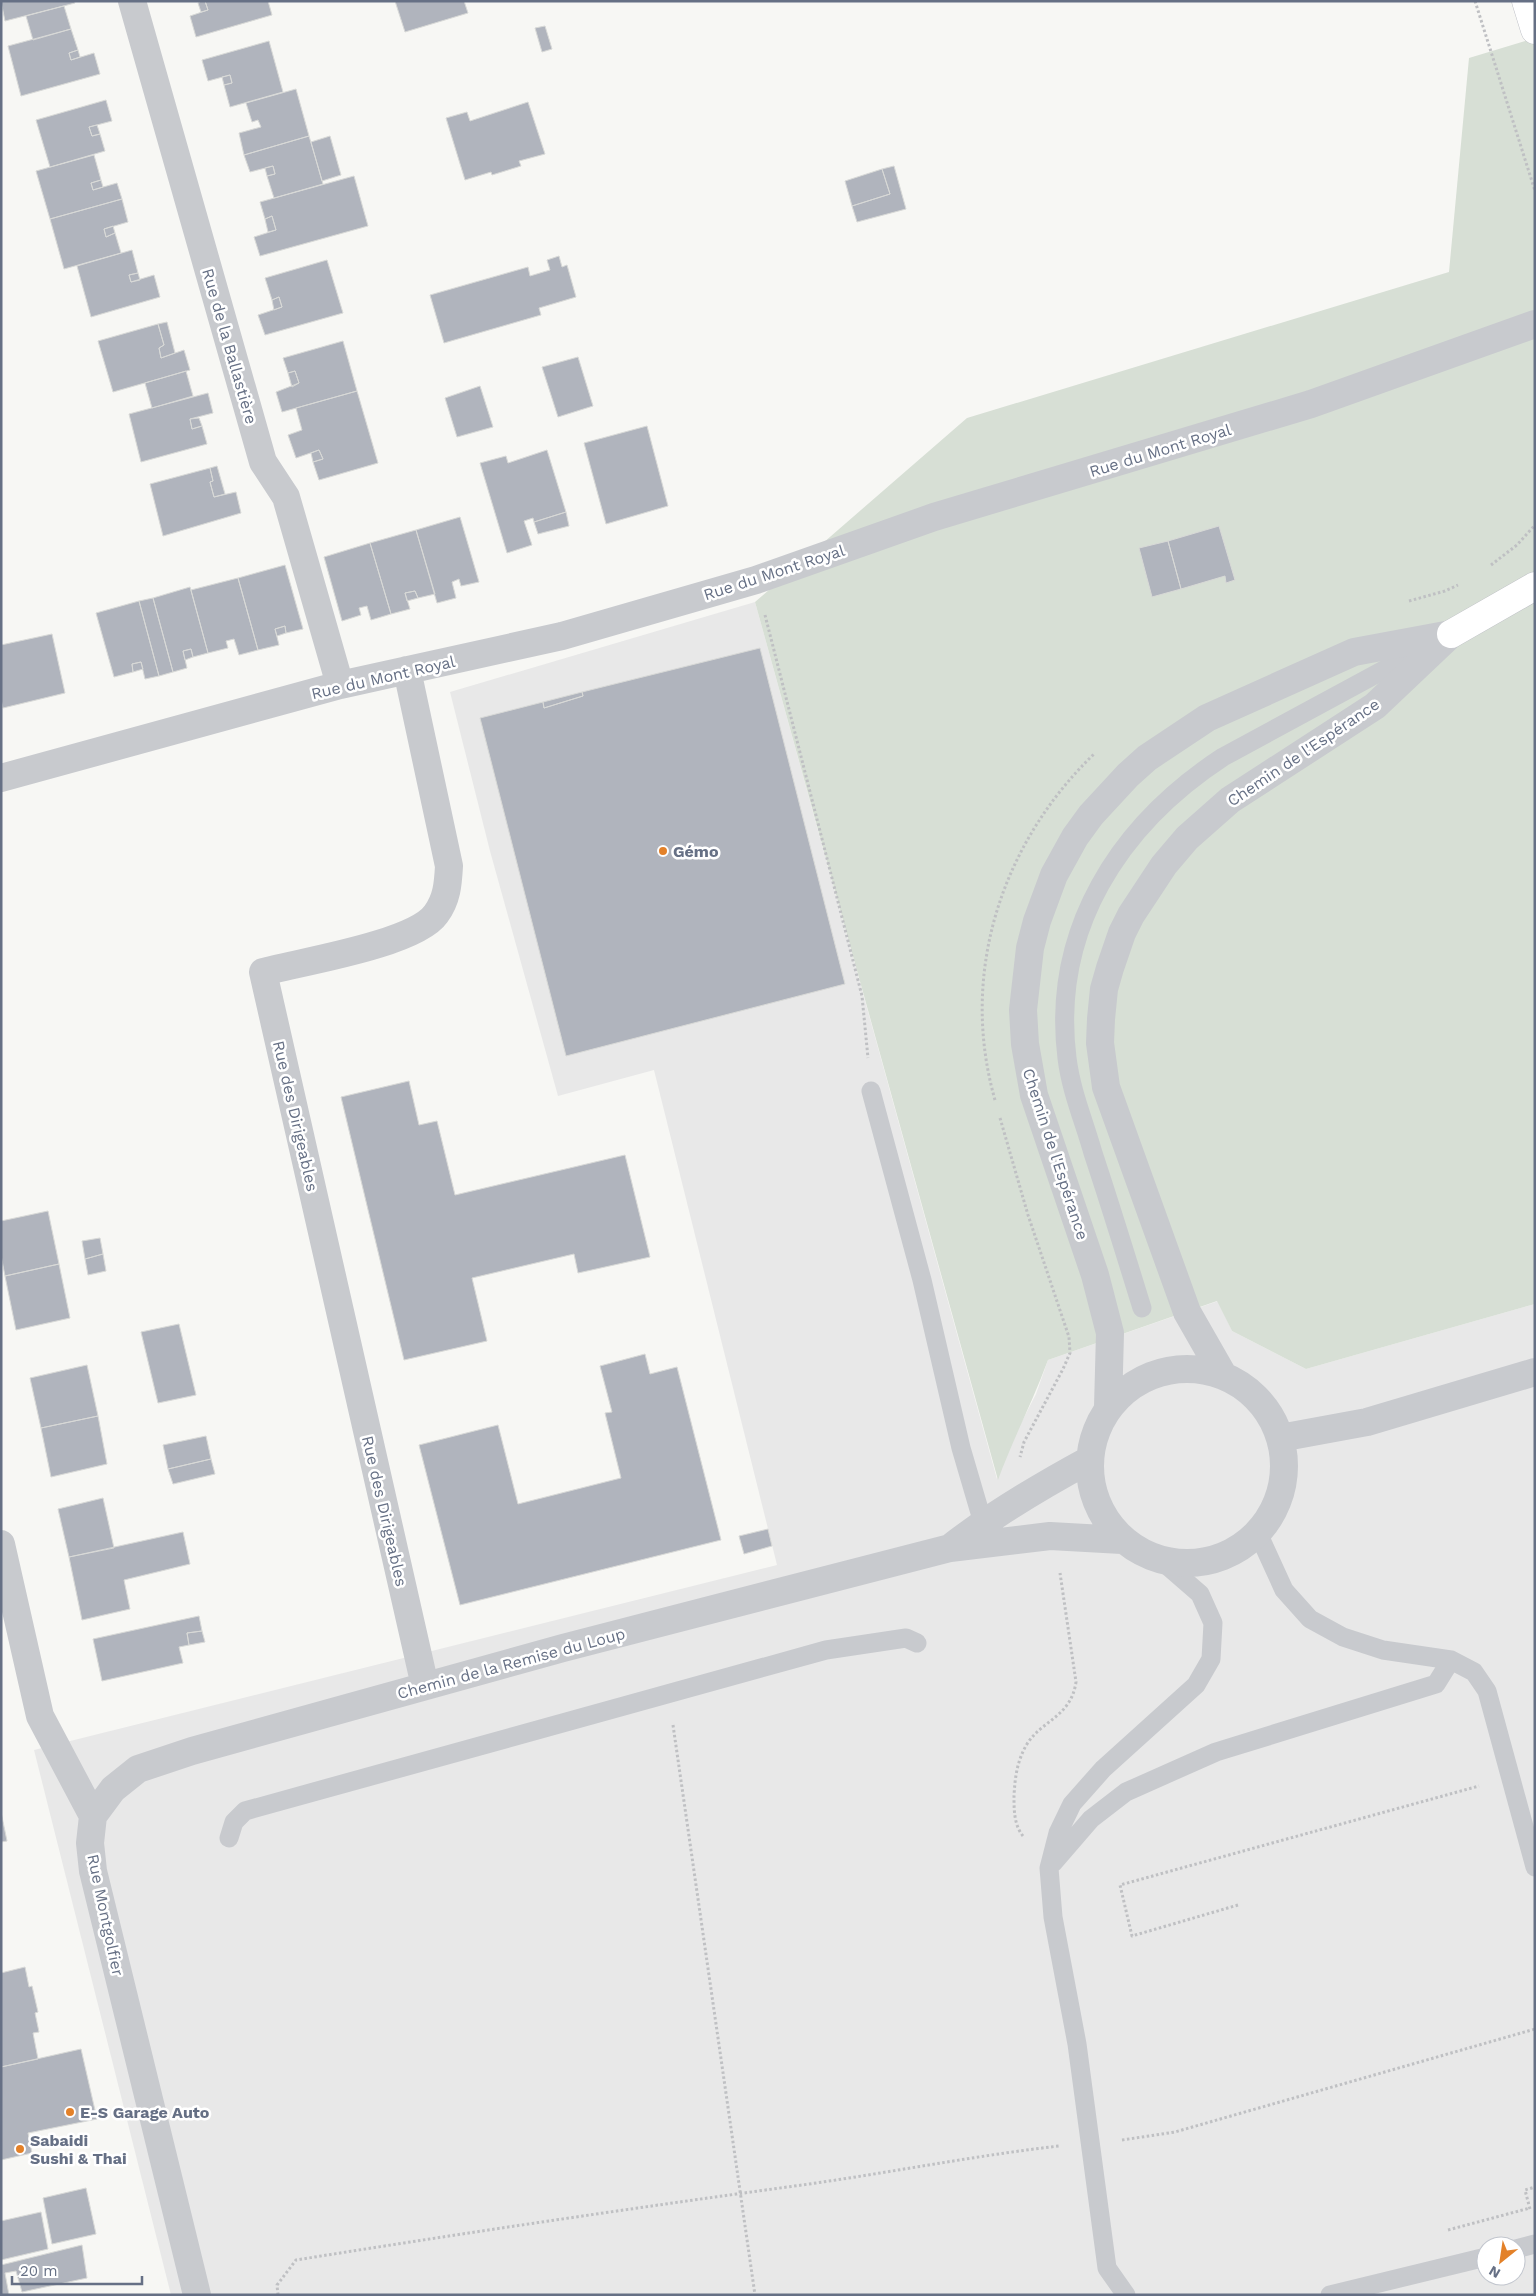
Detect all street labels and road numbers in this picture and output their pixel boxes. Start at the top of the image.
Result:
street label: Rue de la Ballastière [198,266,261,426]
street label: Rue du Mont Royal [1087,420,1233,481]
street label: Rue du Mont Royal [701,541,847,604]
street label: Rue du Mont Royal [309,652,457,703]
street label: Chemin de l'Espérance [1224,694,1383,810]
street label: Rue des Dirigeables [269,1039,322,1193]
street label: Chemin de l'Espérance [1019,1066,1092,1242]
street label: Rue des Dirigeables [358,1434,411,1588]
street label: Chemin de la Remise du Loup [395,1624,627,1703]
street label: Rue Montgolfier [83,1852,128,1978]

